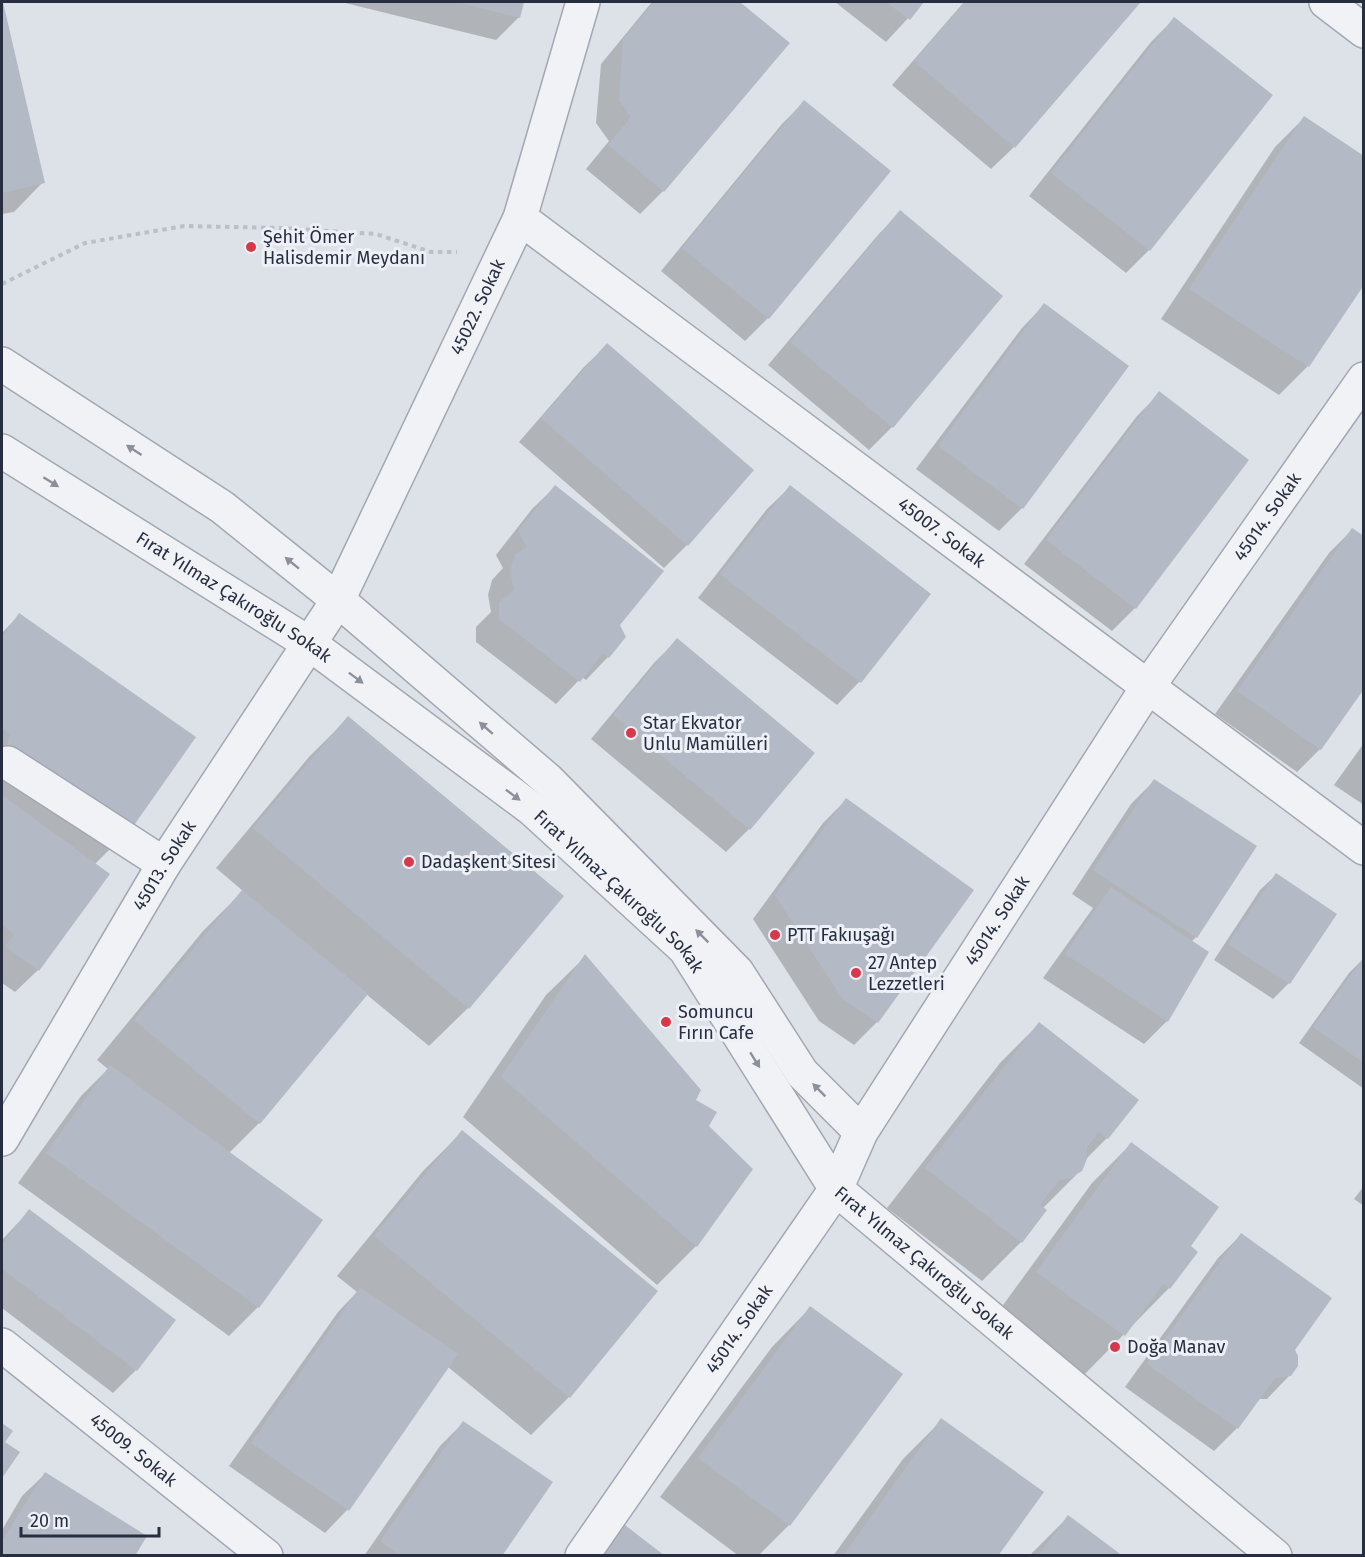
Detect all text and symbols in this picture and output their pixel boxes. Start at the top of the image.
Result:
place label: Şehit Ömer Halisdemir Meydanı [263,226,425,269]
marker: Şehit Ömer Halisdemir Meydanı [244,240,258,254]
street label: 45022. Sokak [445,255,510,358]
one-way arrow [126,444,142,455]
street label: 45014. Sokak [1229,468,1306,565]
one-way arrow [43,476,59,487]
street label: 45007. Sokak [893,493,990,573]
street label: Fırat Yılmaz Çakıroğlu Sokak [132,527,337,668]
one-way arrow [284,557,300,570]
one-way arrow [349,672,364,684]
place label: Star Ekvator Unlu Mamülleri [643,712,768,755]
one-way arrow [478,721,494,734]
marker: Star Ekvator Unlu Mamülleri [624,726,638,740]
one-way arrow [505,788,520,800]
street label: Fırat Yılmaz Çakıroğlu Sokak [529,805,709,978]
street label: 45013. Sokak [128,816,201,915]
place label: Dadaşkent Sitesi [421,851,556,873]
marker: Dadaşkent Sitesi [402,855,416,869]
street label: 45014. Sokak [960,871,1035,970]
place label: PTT Fakıuşağı [787,924,895,946]
marker: PTT Fakıuşağı [768,928,782,942]
one-way arrow [694,929,709,943]
place label: 27 Antep Lezzetleri [868,952,945,995]
marker: 27 Antep Lezzetleri [849,966,863,980]
place label: Somuncu Fırın Cafe [678,1001,754,1044]
marker: Somuncu Fırın Cafe [659,1015,673,1029]
one-way arrow [749,1052,761,1068]
one-way arrow [813,1084,827,1098]
street label: Fırat Yılmaz Çakıroğlu Sokak [830,1181,1019,1345]
street label: 45014. Sokak [701,1280,778,1378]
place label: Doğa Manav [1127,1336,1226,1358]
marker: Doğa Manav [1108,1340,1122,1354]
street label: 45009. Sokak [85,1408,182,1492]
scale bar [21,1500,159,1538]
text: 20 m [30,1510,69,1532]

